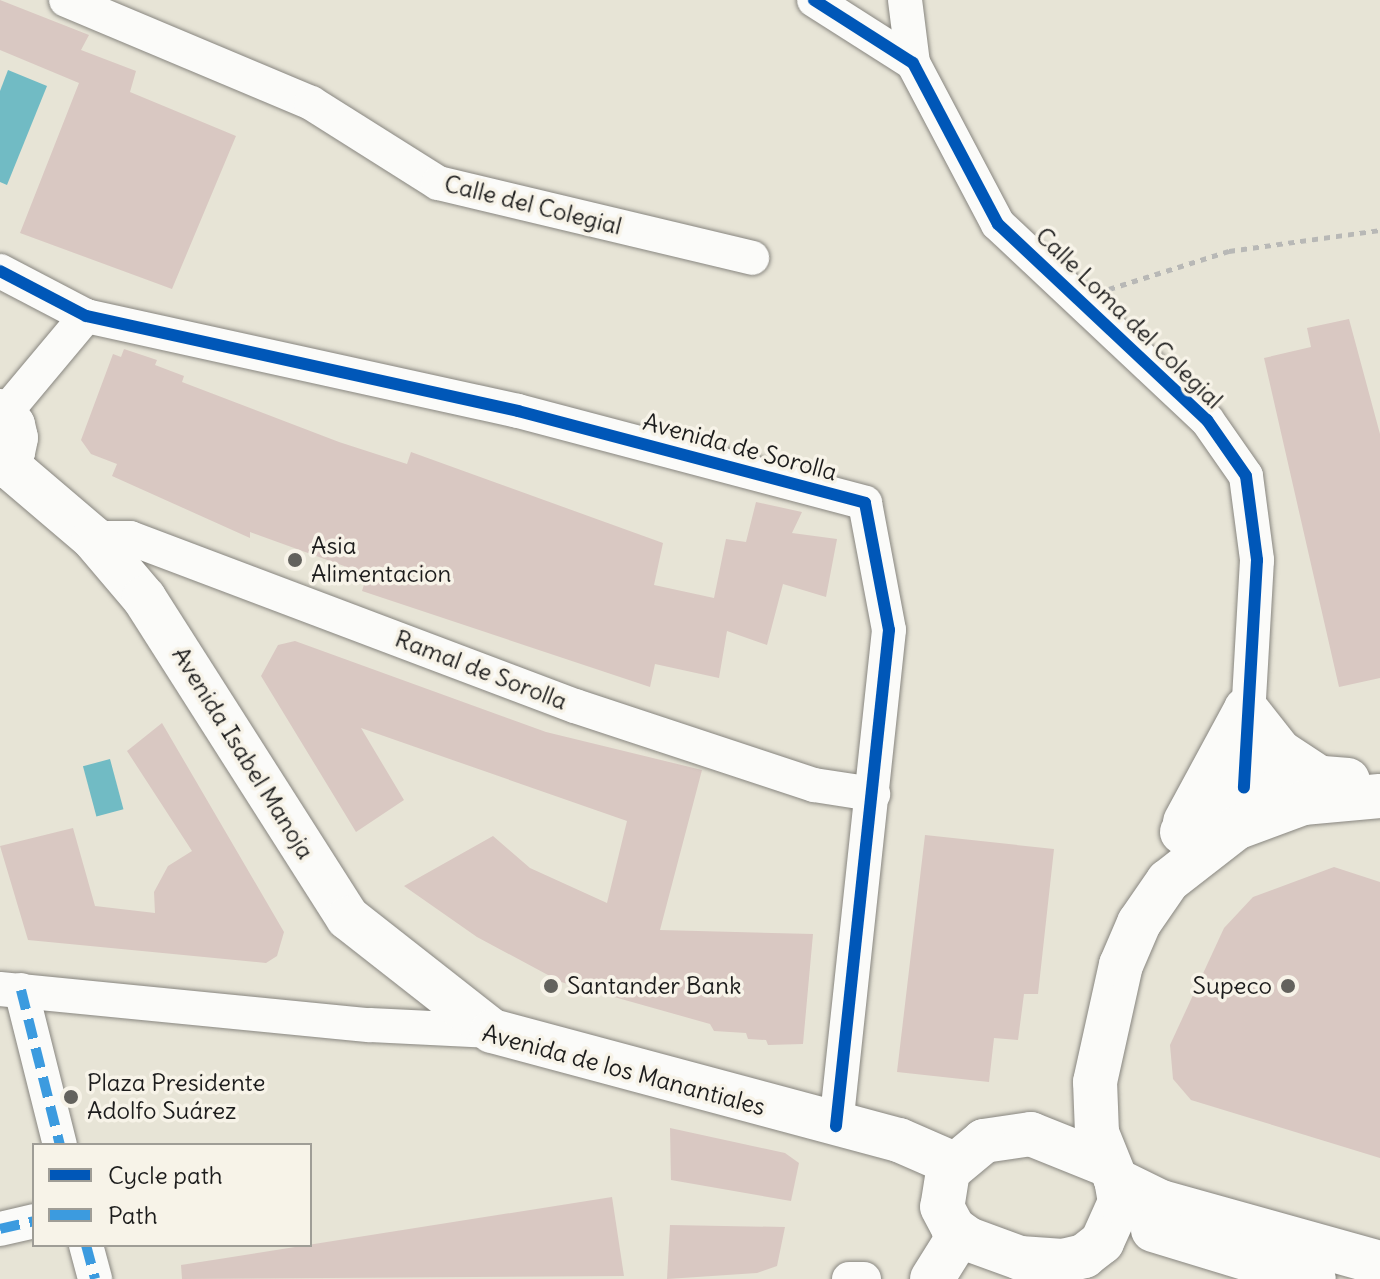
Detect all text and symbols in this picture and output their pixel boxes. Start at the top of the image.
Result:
street label: Calle del Colegial [441,169,625,241]
street label: Calle Loma del Colegial [1030,221,1228,415]
street label: Avenida de Sorolla [640,407,840,487]
place label: Asia Alimentacion [311,532,451,588]
marker: Asia Alimentacion [286,551,304,569]
street label: Ramal de Sorolla [391,624,571,716]
street label: Avenida Isabel Manoja [166,642,320,864]
place label: Santander Bank [567,972,741,1000]
place label: Supeco [1193,972,1272,1000]
marker: Santander Bank [542,977,560,995]
marker: Supeco [1279,977,1297,995]
street label: Avenida de los Manantiales [480,1018,768,1122]
place label: Plaza Presidente Adolfo Suárez [87,1069,265,1125]
marker: Plaza Presidente Adolfo Suárez [62,1088,80,1106]
legend [32,1143,312,1247]
text: Cycle path [108,1160,223,1190]
text: Path [108,1200,158,1230]

